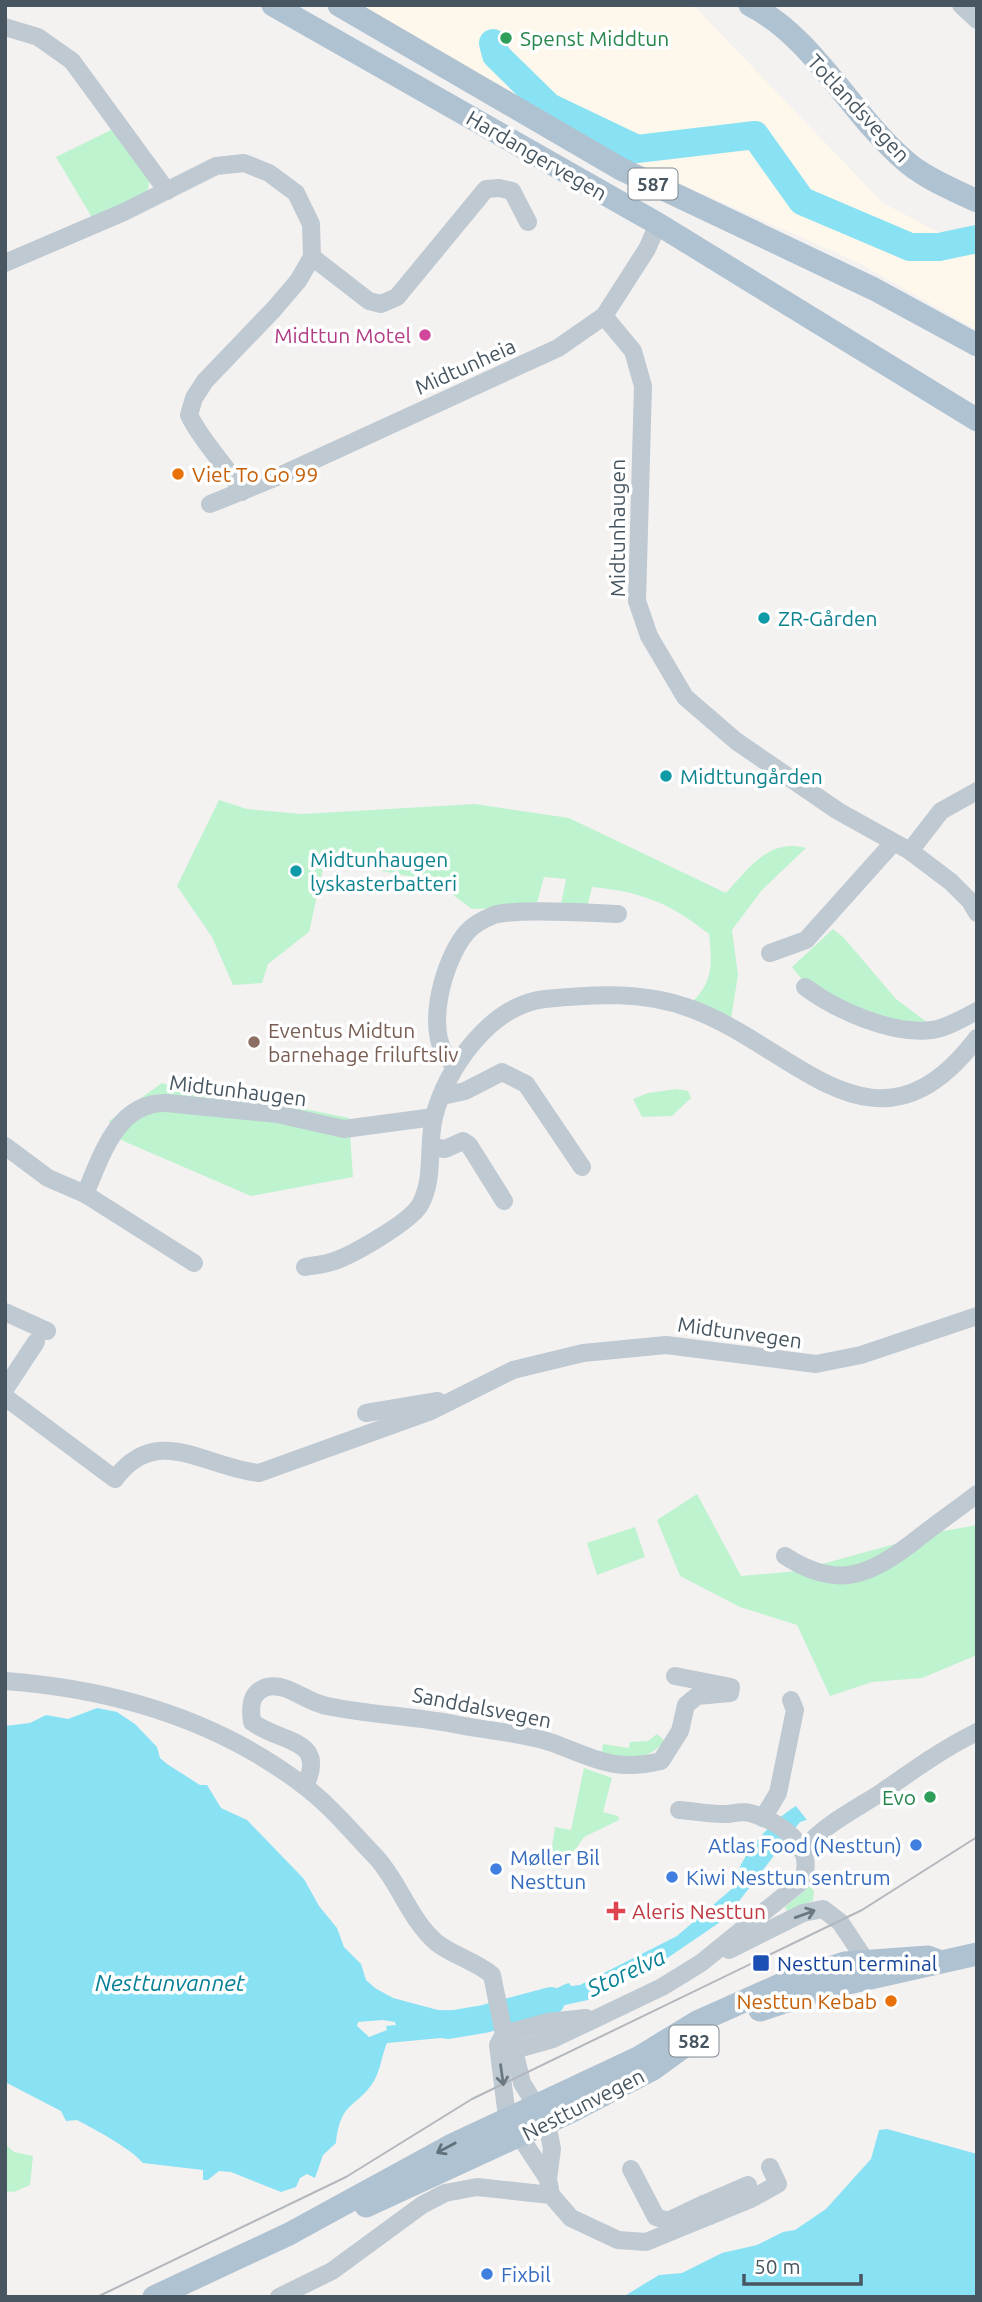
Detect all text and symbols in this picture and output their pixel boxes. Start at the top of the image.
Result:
place label: Spenst Middtun [520,26,669,50]
marker: Spenst Middtun [498,30,514,46]
street label: Totlandsvegen [803,49,915,167]
street label: Hardangervegen [463,105,611,205]
road number: 587 [628,168,678,200]
place label: Midttun Motel [274,323,411,347]
marker: Midttun Motel [417,327,433,343]
street label: Midtunheia [411,333,519,399]
street label: Midtunhaugen [605,459,629,597]
place label: Viet To Go 99 [192,462,318,486]
marker: Viet To Go 99 [170,466,186,482]
place label: ZR-Gården [778,606,878,630]
marker: ZR-Gården [756,610,772,626]
place label: Midttungården [680,764,823,788]
marker: Midttungården [658,768,674,784]
place label: Midtunhaugen lyskasterbatteri [310,847,457,895]
marker: Midtunhaugen lyskasterbatteri [288,863,304,879]
place label: Eventus Midtun barnehage friluftsliv [268,1018,459,1066]
marker: Eventus Midtun barnehage friluftsliv [246,1034,262,1050]
street label: Midtunhaugen [168,1070,308,1110]
street label: Midtunvegen [676,1311,804,1353]
street label: Sanddalsvegen [410,1682,554,1732]
place label: Evo [882,1785,916,1809]
marker: Evo [922,1789,938,1805]
place label: Atlas Food (Nesttun) [708,1833,902,1857]
marker: Atlas Food (Nesttun) [908,1837,924,1853]
place label: Møller Bil Nesttun [510,1845,600,1893]
marker: Møller Bil Nesttun [488,1861,504,1877]
place label: Kiwi Nesttun sentrum [686,1865,891,1889]
marker: Kiwi Nesttun sentrum [664,1869,680,1885]
place label: Aleris Nesttun [632,1899,766,1923]
marker: Aleris Nesttun [606,1901,626,1921]
one-way arrow [794,1907,816,1919]
water label: Storelva [582,1943,669,2001]
place label: Nesttun terminal [777,1951,937,1975]
marker: Nesttun terminal [751,1953,771,1973]
water label: Nesttunvannet [95,1970,246,1995]
place label: Nesttun Kebab [737,1989,877,2013]
marker: Nesttun Kebab [883,1993,899,2009]
road number: 582 [670,2025,718,2056]
one-way arrow [496,2063,509,2086]
street label: Nesttunvegen [518,2063,648,2145]
one-way arrow [437,2141,457,2155]
scale bar [744,2242,861,2286]
text: 50 m [754,2254,801,2278]
place label: Fixbil [501,2262,551,2286]
marker: Fixbil [479,2266,495,2282]

